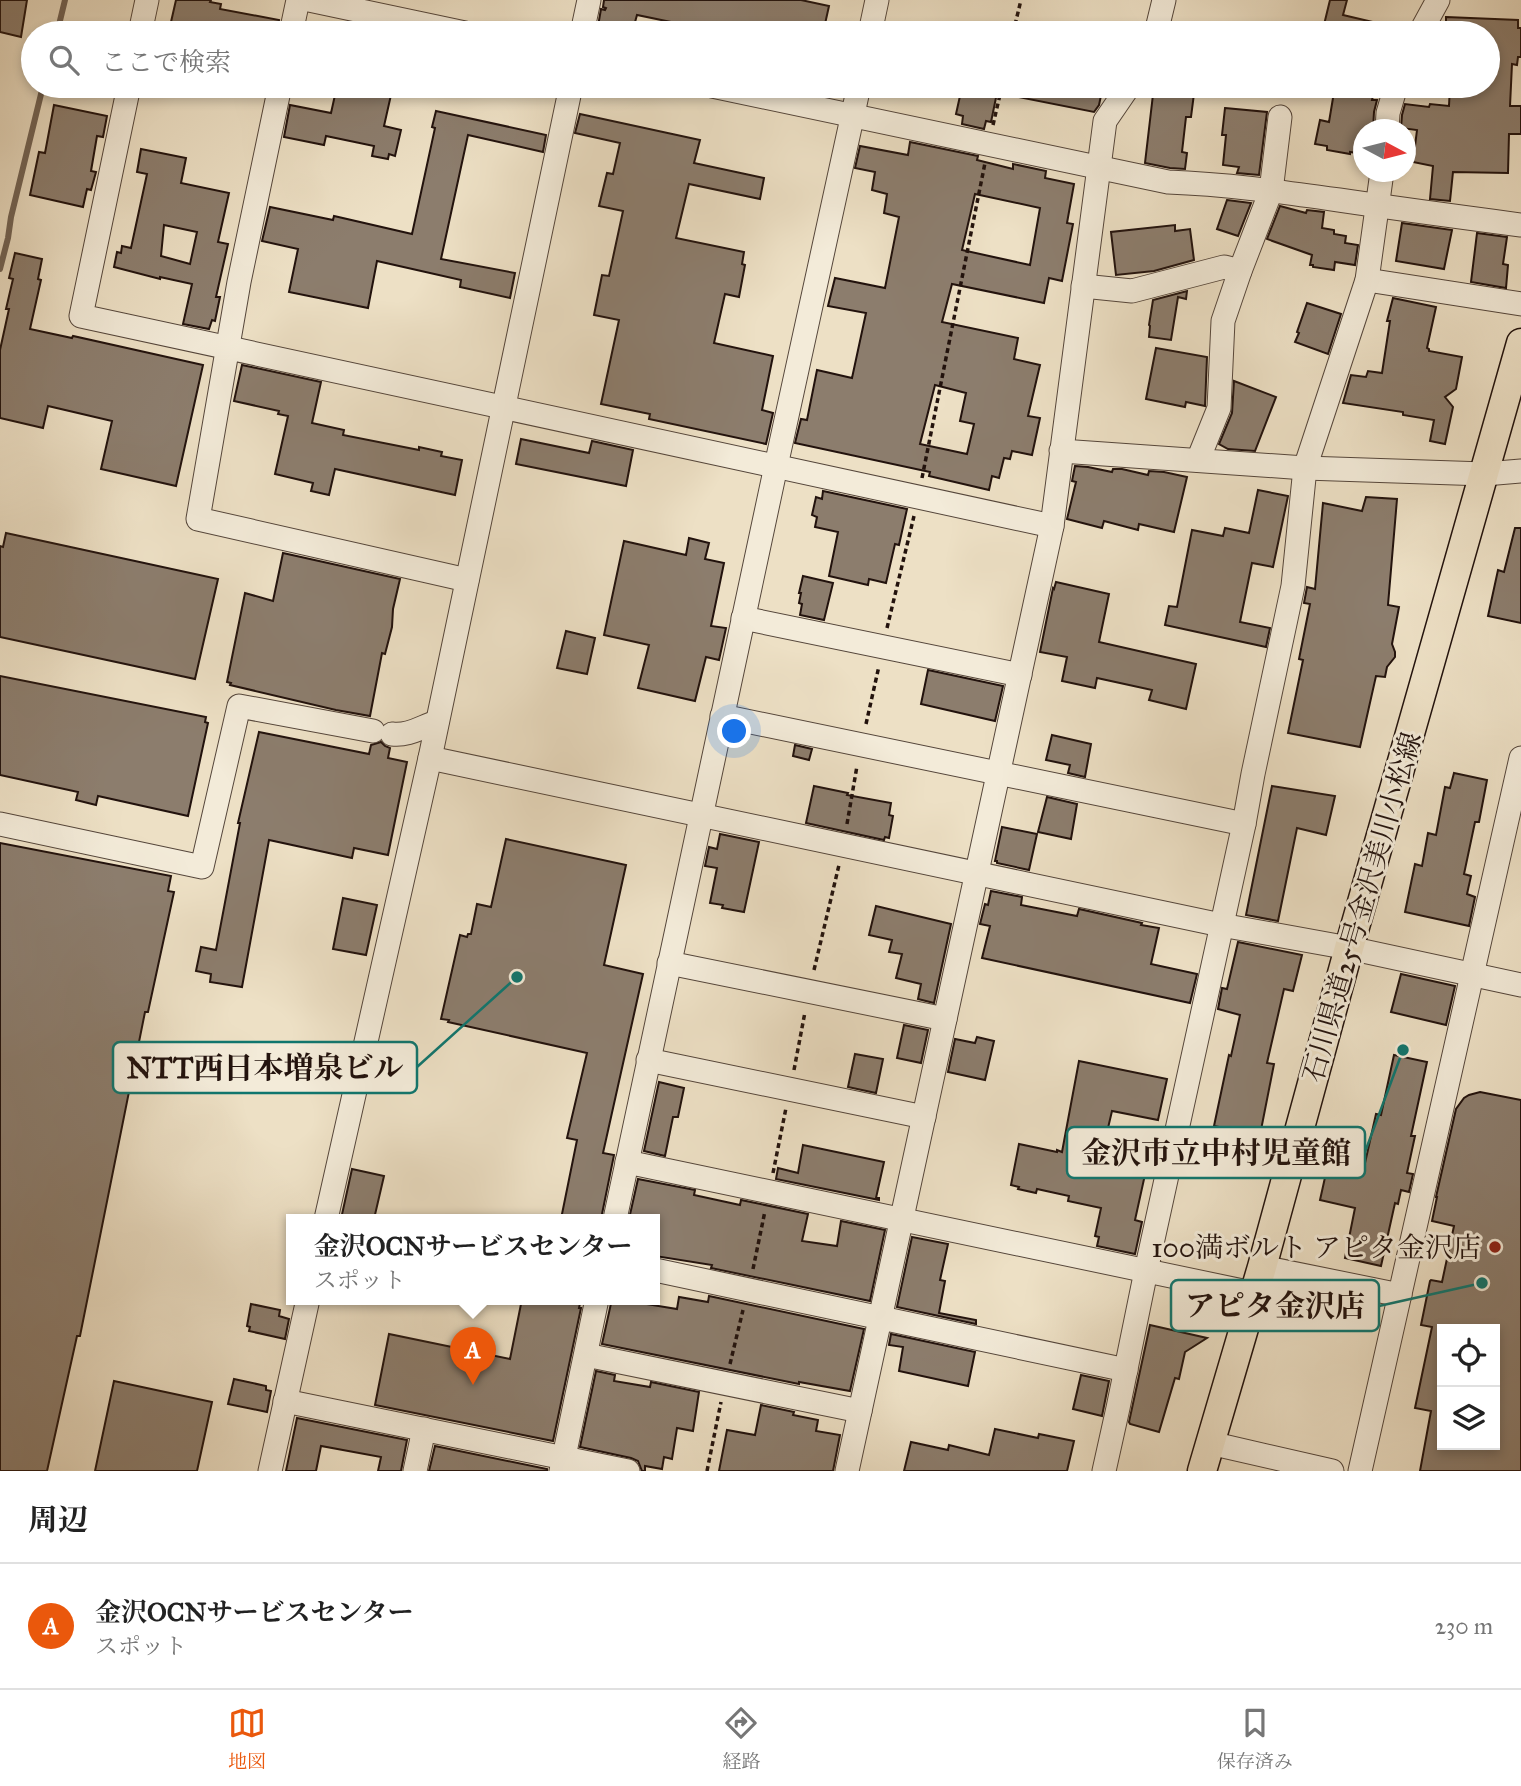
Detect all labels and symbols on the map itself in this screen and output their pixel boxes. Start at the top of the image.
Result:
north arrow [1353,119,1416,182]
your location [717,714,751,748]
street label: 石川県道25号金沢美川小松線 [1295,728,1429,1086]
callout: NTT西日本増泉ビル [113,1042,417,1093]
text: NTT西日本増泉ビル [127,1050,403,1086]
callout: 金沢市立中村児童館 [1067,1127,1365,1178]
text: 金沢市立中村児童館 [1081,1135,1351,1171]
place label: 100満ボルト アピタ金沢店 [1151,1230,1481,1265]
marker: 100満ボルト アピタ金沢店 [1487,1239,1503,1255]
callout: アピタ金沢店 [1171,1280,1379,1331]
text: アピタ金沢店 [1185,1288,1365,1324]
pin: A [450,1327,496,1385]

